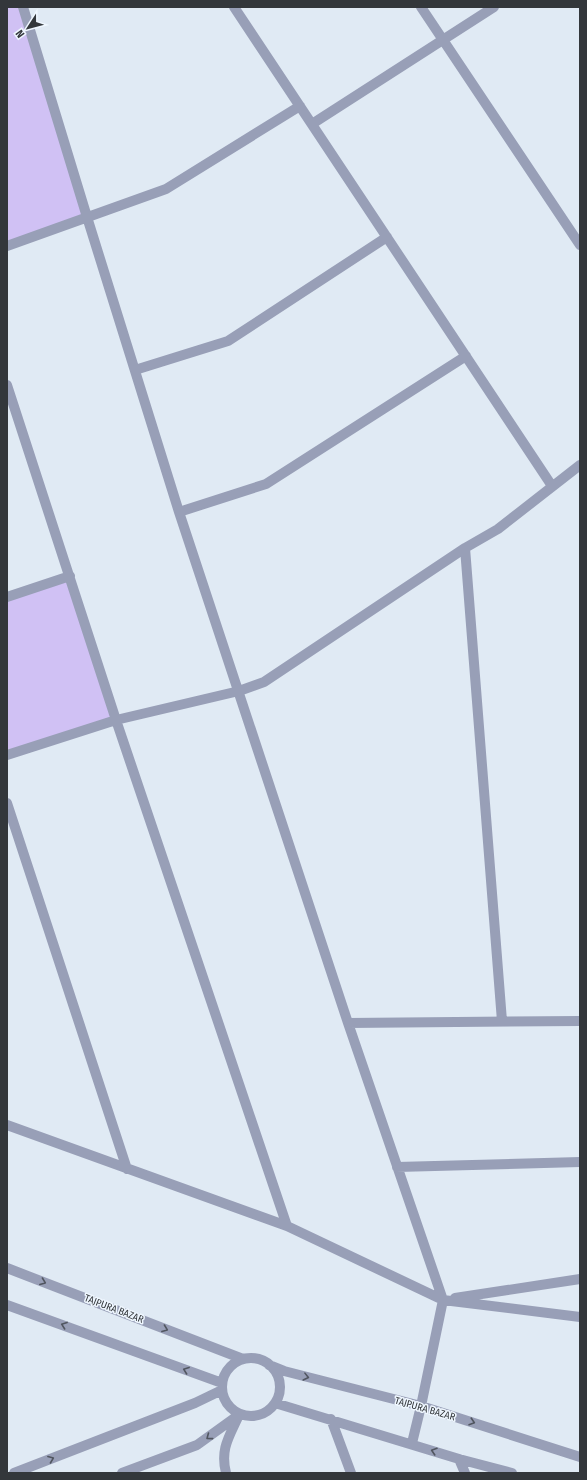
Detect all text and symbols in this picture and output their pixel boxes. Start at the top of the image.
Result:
north arrow [8,8,48,48]
text: N [13,27,28,40]
one-way arrow [40,1277,47,1285]
street label: TAJPURA BAZAR [83,1292,146,1326]
one-way arrow [60,1322,67,1330]
one-way arrow [161,1324,168,1332]
one-way arrow [182,1366,189,1375]
one-way arrow [303,1372,310,1381]
street label: TAJPURA BAZAR [393,1395,457,1424]
one-way arrow [468,1418,475,1426]
one-way arrow [206,1433,213,1440]
one-way arrow [431,1447,438,1455]
one-way arrow [47,1455,54,1463]

